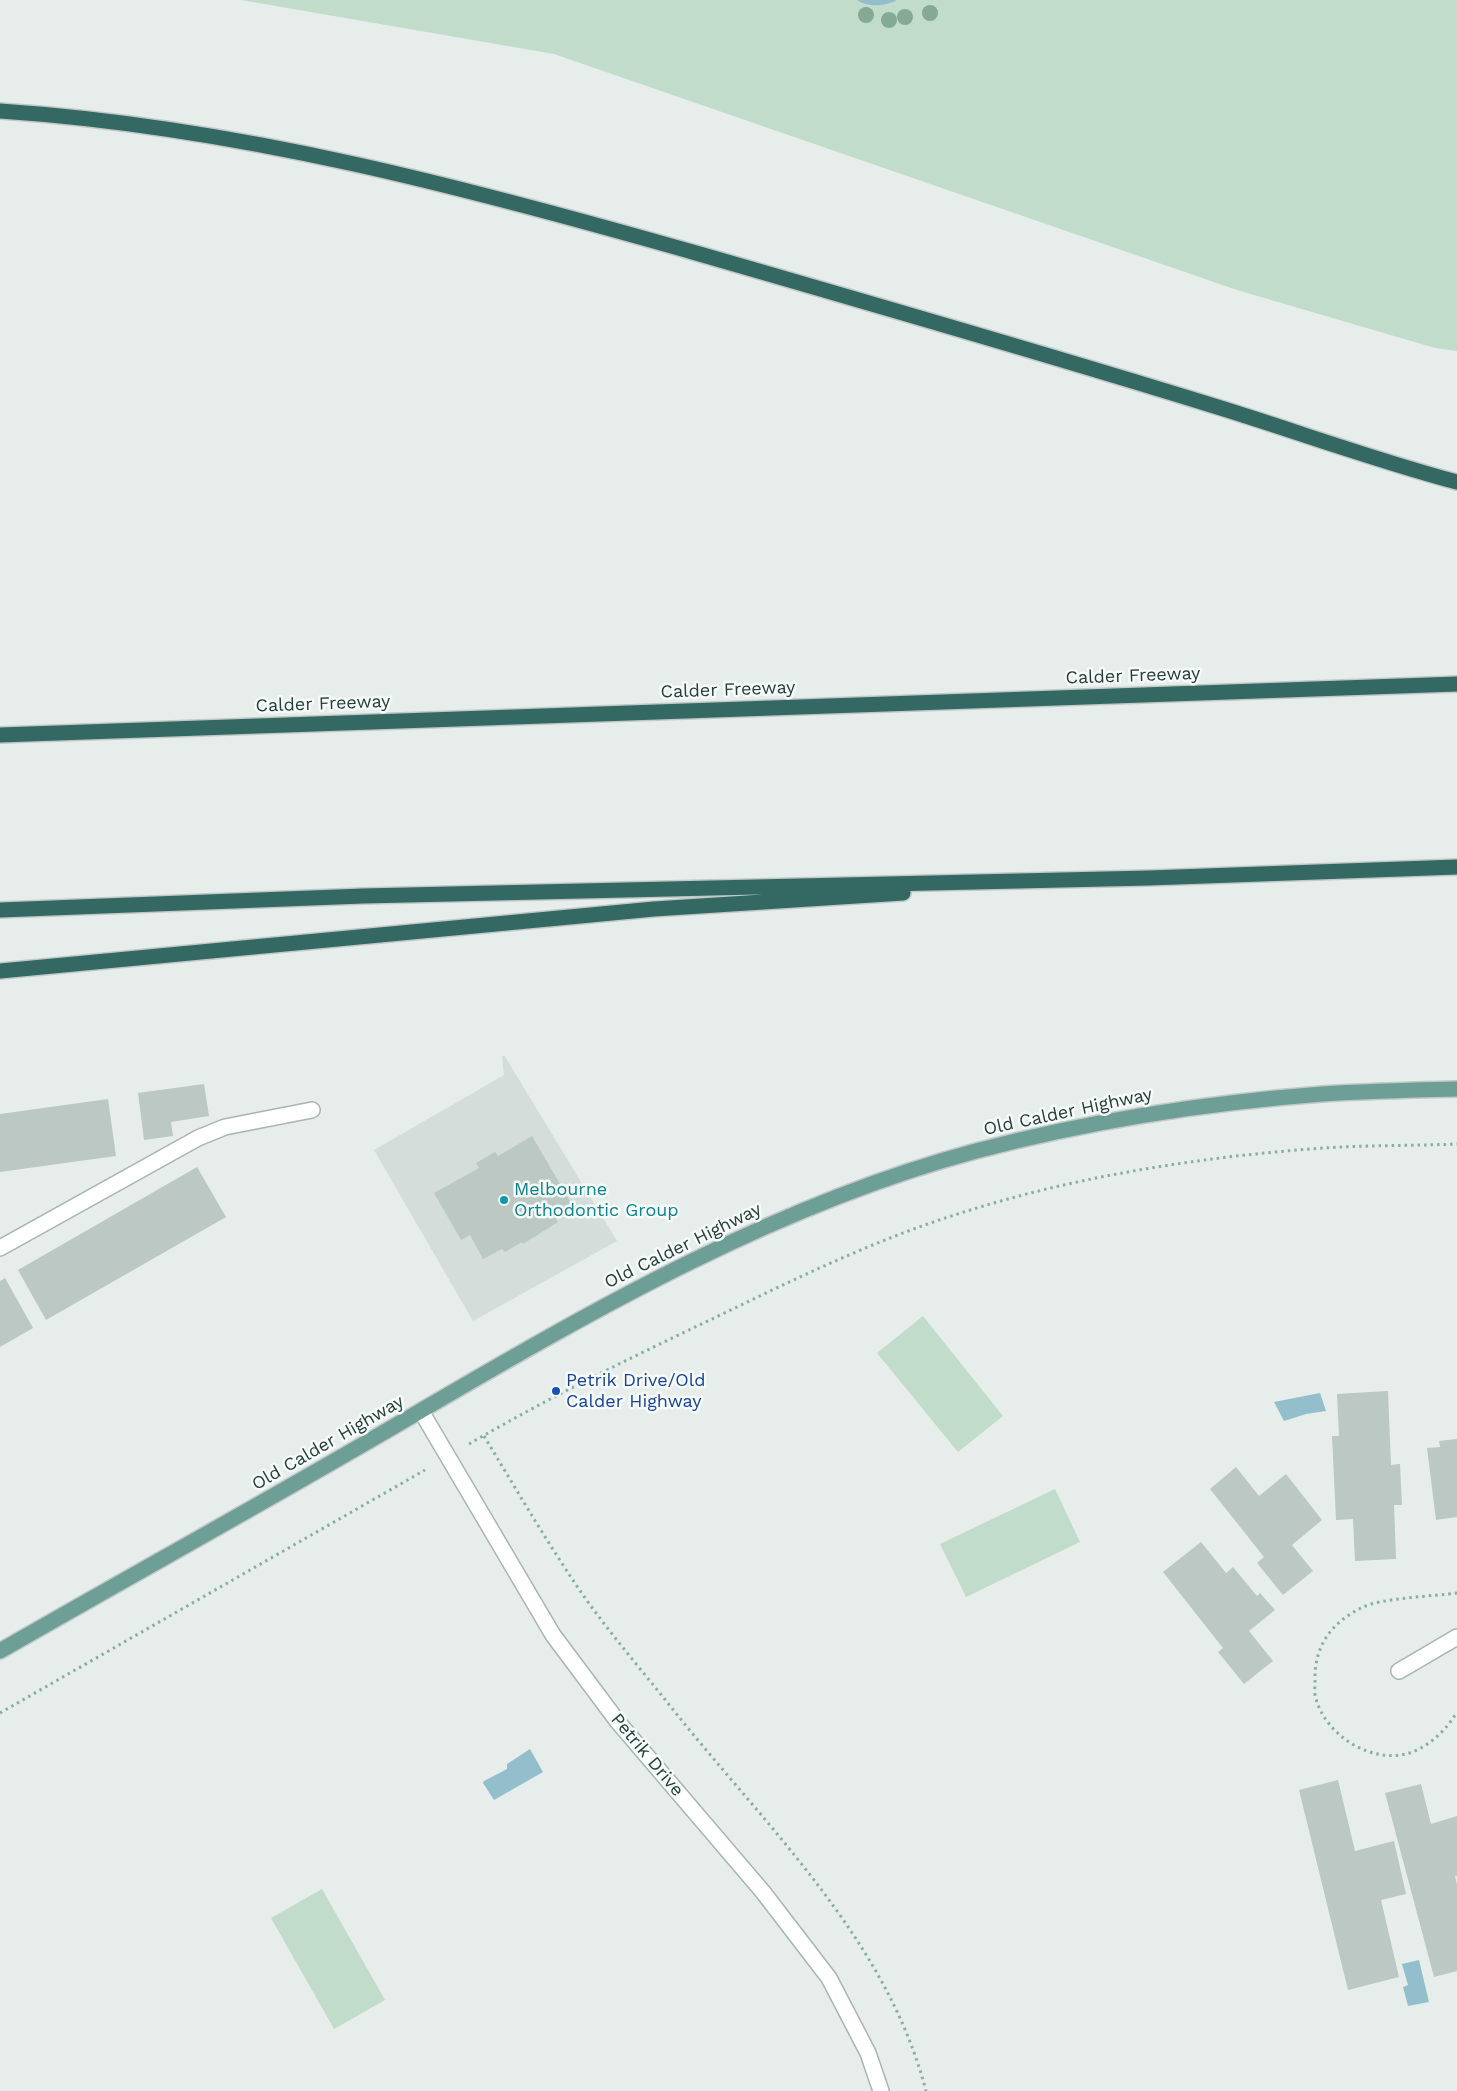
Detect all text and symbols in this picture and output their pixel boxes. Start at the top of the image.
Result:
street label: Calder Freeway [1065,663,1201,689]
street label: Calder Freeway [660,677,796,703]
street label: Calder Freeway [255,691,391,717]
street label: Old Calder Highway [982,1084,1154,1140]
place label: Melbourne Orthodontic Group [514,1179,679,1222]
marker: Melbourne Orthodontic Group [498,1194,510,1206]
street label: Old Calder Highway [601,1199,765,1293]
place label: Petrik Drive/Old Calder Highway [566,1370,705,1412]
marker: Petrik Drive/Old Calder Highway [550,1385,562,1397]
street label: Old Calder Highway [248,1391,408,1495]
street label: Petrik Drive [606,1709,688,1801]

